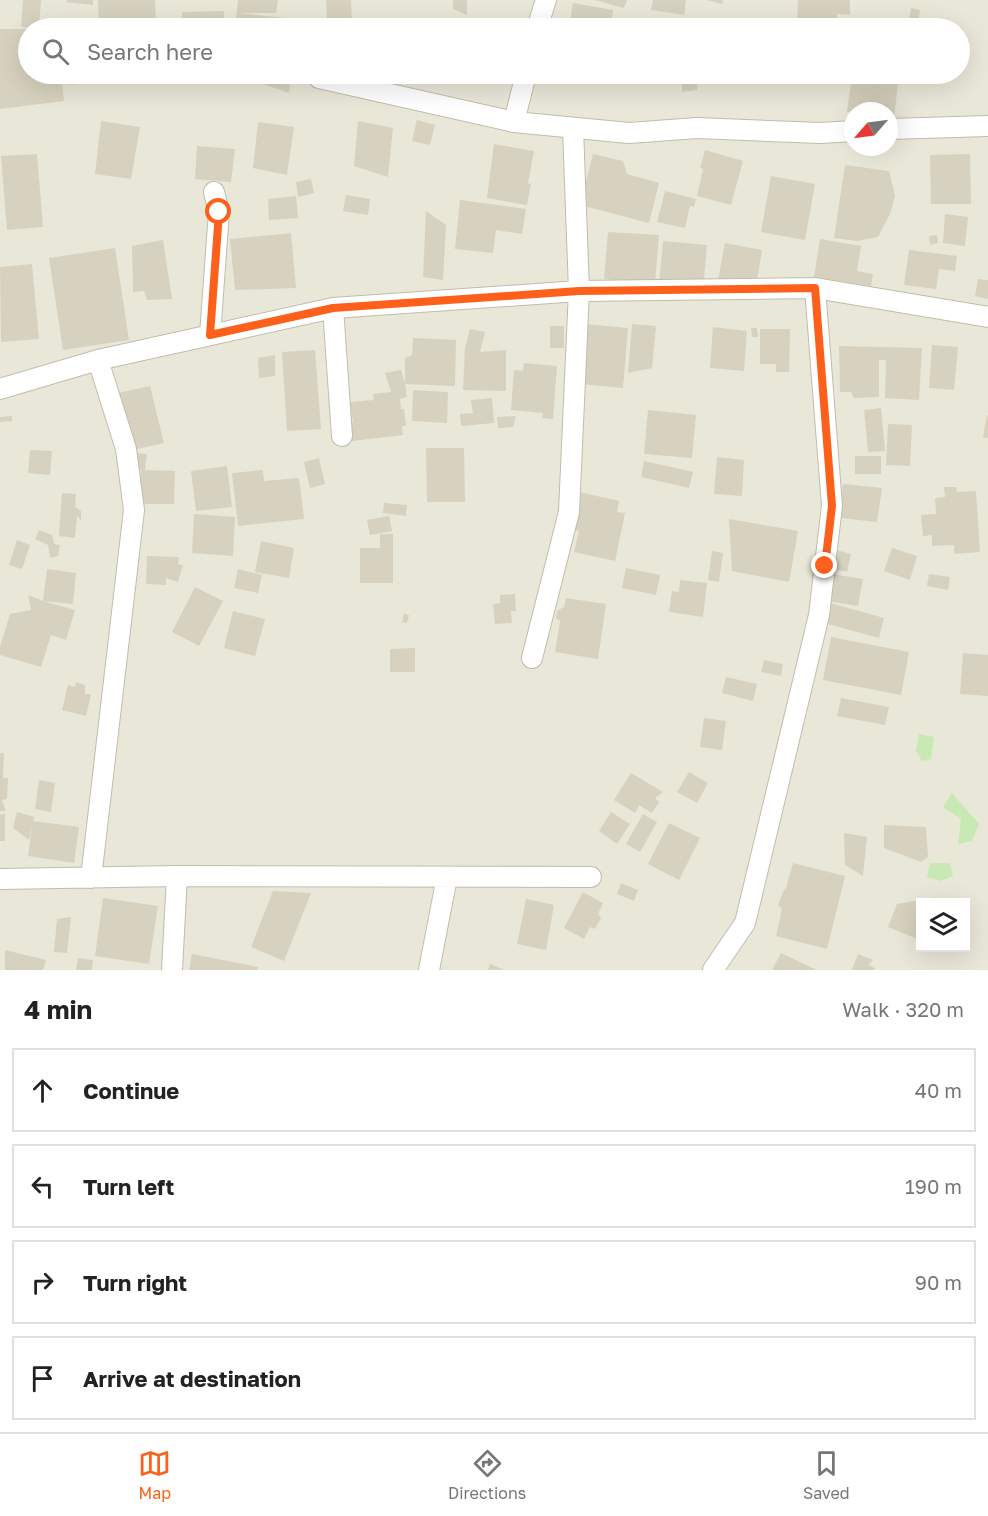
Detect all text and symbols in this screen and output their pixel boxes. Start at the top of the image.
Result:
search box [18,18,970,84]
icon: search [39,35,72,68]
text: Search here [87,38,213,65]
north arrow [844,102,898,156]
route start [205,198,231,224]
route end [811,552,837,578]
map controls [916,898,970,952]
button: layers [916,898,970,952]
text: 4 min [24,994,92,1025]
text: Walk · 320 m [842,997,964,1021]
icon: ahead [26,1074,59,1107]
text: Continue [83,1077,179,1104]
text: 40 m [915,1078,962,1102]
icon: left [26,1170,59,1203]
text: Turn left [83,1173,174,1200]
text: 190 m [905,1174,962,1198]
icon: right [26,1266,59,1299]
text: Turn right [83,1269,187,1296]
text: 90 m [915,1270,962,1294]
icon: arrive [26,1362,59,1395]
text: Arrive at destination [83,1365,301,1392]
tab: Map [138,1447,171,1503]
tab: Directions [448,1447,526,1503]
tab: Saved [803,1447,850,1503]

